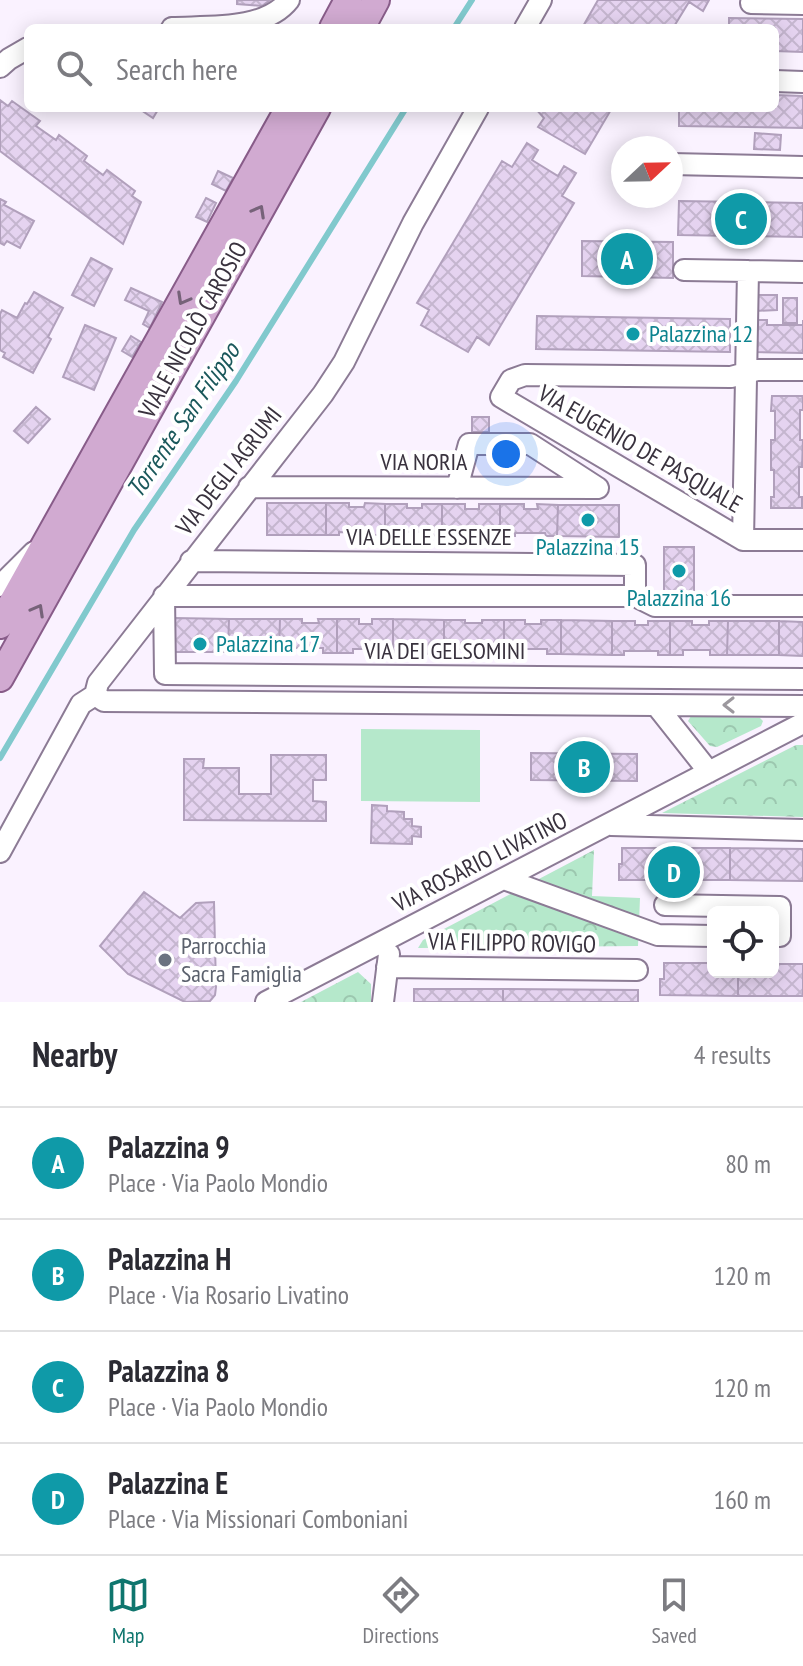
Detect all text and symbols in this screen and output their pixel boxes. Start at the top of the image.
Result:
search box [24,24,779,112]
icon: search [52,46,96,90]
text: Search here [116,49,238,88]
north arrow [611,136,683,208]
pin: C [715,189,767,249]
one-way arrow [249,206,265,220]
pin: A [601,229,653,289]
street label: VIALE NICOLÒ CAROSIO [131,236,254,424]
one-way arrow [177,290,193,305]
place label: Palazzina 12 [649,318,753,349]
marker: Palazzina 12 [624,325,642,343]
water label: Torrente San Filippo [119,334,248,504]
street label: VIA EUGENIO DE PASQUALE [532,377,748,520]
street label: VIA DEGLI AGRUMI [168,400,288,542]
your location [486,434,526,474]
street label: VIA NORIA [380,446,468,477]
marker: Palazzina 15 [579,511,597,529]
street label: VIA DELLE ESSENZE [345,521,512,552]
place label: Palazzina 15 [536,531,640,562]
marker: Palazzina 16 [670,562,688,580]
place label: Palazzina 16 [627,582,731,613]
one-way arrow [28,604,44,619]
place label: Palazzina 17 [216,628,320,659]
marker: Palazzina 17 [191,635,209,653]
street label: VIA DEI GELSOMINI [364,635,525,666]
one-way arrow [722,696,735,714]
pin: B [558,737,610,797]
street label: VIA ROSARIO LIVATINO [387,804,572,919]
pin: D [648,842,700,902]
map controls [707,906,779,978]
button: locate [707,906,779,978]
street label: VIA FILIPPO ROVIGO [427,926,596,959]
place label: Parrocchia Sacra Famiglia [181,930,302,989]
marker: Parrocchia Sacra Famiglia [156,951,174,969]
text: Nearby [32,1032,117,1076]
text: 4 results [694,1038,771,1071]
text: Palazzina 9 [108,1127,230,1166]
text: A [51,1147,65,1180]
text: 80 m [725,1147,771,1180]
text: Place · Via Paolo Mondio [108,1166,328,1199]
text: Palazzina H [108,1239,231,1278]
text: B [52,1259,64,1292]
text: 120 m [713,1259,771,1292]
text: Place · Via Rosario Livatino [108,1278,349,1311]
text: Palazzina 8 [108,1351,230,1390]
text: C [52,1371,64,1404]
text: 120 m [713,1371,771,1404]
text: Place · Via Paolo Mondio [108,1390,328,1423]
text: Palazzina E [108,1463,228,1502]
text: D [51,1483,65,1516]
text: 160 m [713,1483,771,1516]
text: Place · Via Missionari Comboniani [108,1502,408,1535]
tab: Map [106,1573,150,1649]
tab: Directions [363,1573,439,1649]
tab: Saved [651,1573,697,1649]

